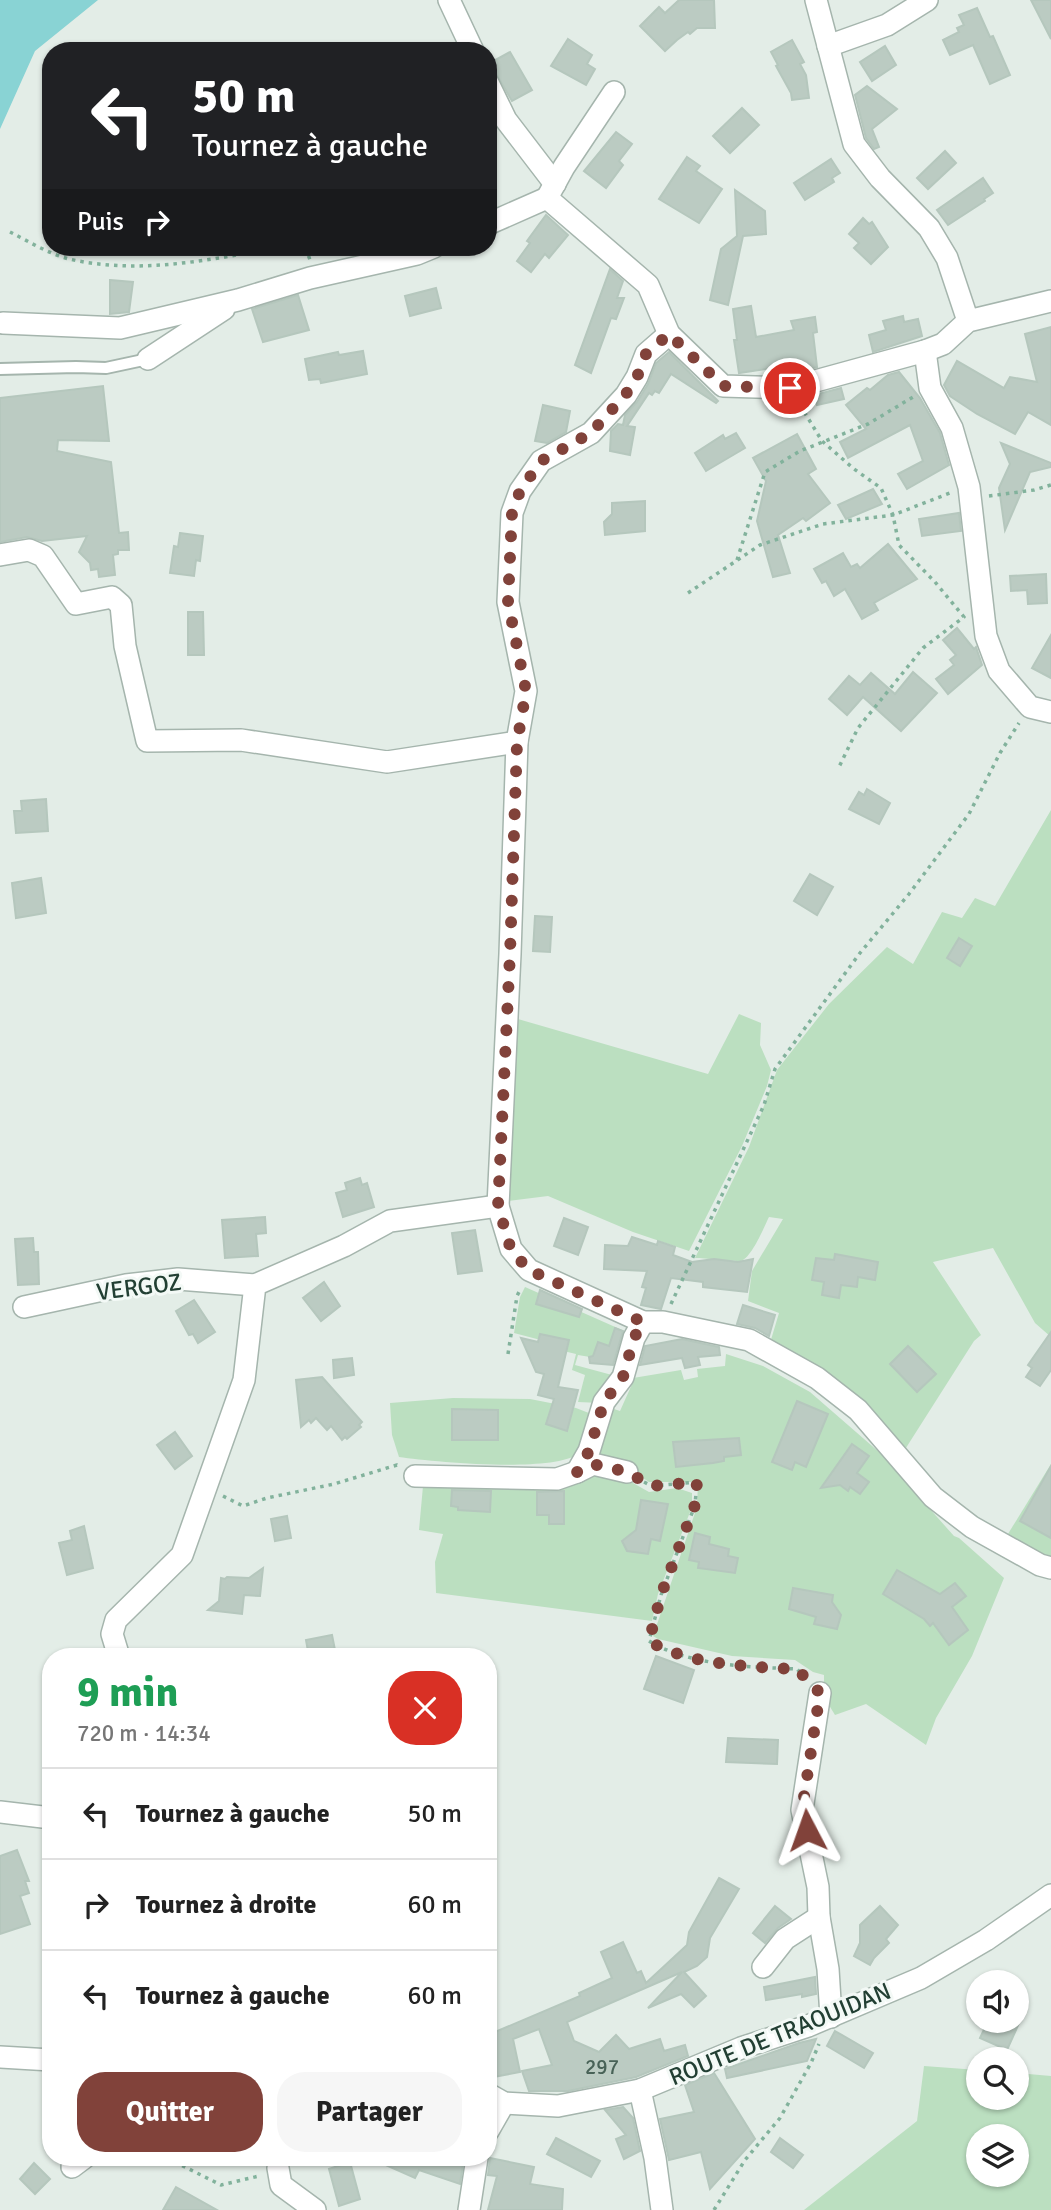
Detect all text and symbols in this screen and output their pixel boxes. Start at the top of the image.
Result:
text: 50 m [192,66,295,126]
icon: left [77,70,168,161]
text: Tournez à gauche [192,126,428,165]
icon: right [138,203,176,241]
text: Puis [77,206,124,238]
pin [760,358,820,418]
icon: arrive [771,369,809,407]
street label: VERGOZ [95,1267,183,1307]
text: 9 min [77,1667,178,1718]
button: close [388,1671,462,1745]
text: 720 m · 14:34 [77,1719,211,1748]
position arrow [770,1793,844,1867]
icon: left [77,1795,115,1833]
text: Tournez à gauche [136,1798,330,1830]
text: 50 m [407,1798,462,1830]
icon: right [77,1886,115,1924]
text: Tournez à droite [136,1889,316,1921]
text: 60 m [407,1889,462,1921]
map controls [966,1970,1029,2187]
button: sound [966,1970,1029,2033]
street label: ROUTE DE TRAOUIDAN [665,1976,895,2092]
icon: left [77,1977,115,2015]
text: Tournez à gauche [136,1980,330,2012]
text: 60 m [407,1980,462,2012]
button: search [966,2047,1029,2110]
house number: 297 [585,2054,619,2080]
button: Quitter [77,2072,263,2152]
button: Partager [277,2072,462,2152]
button: layers [966,2124,1029,2187]

